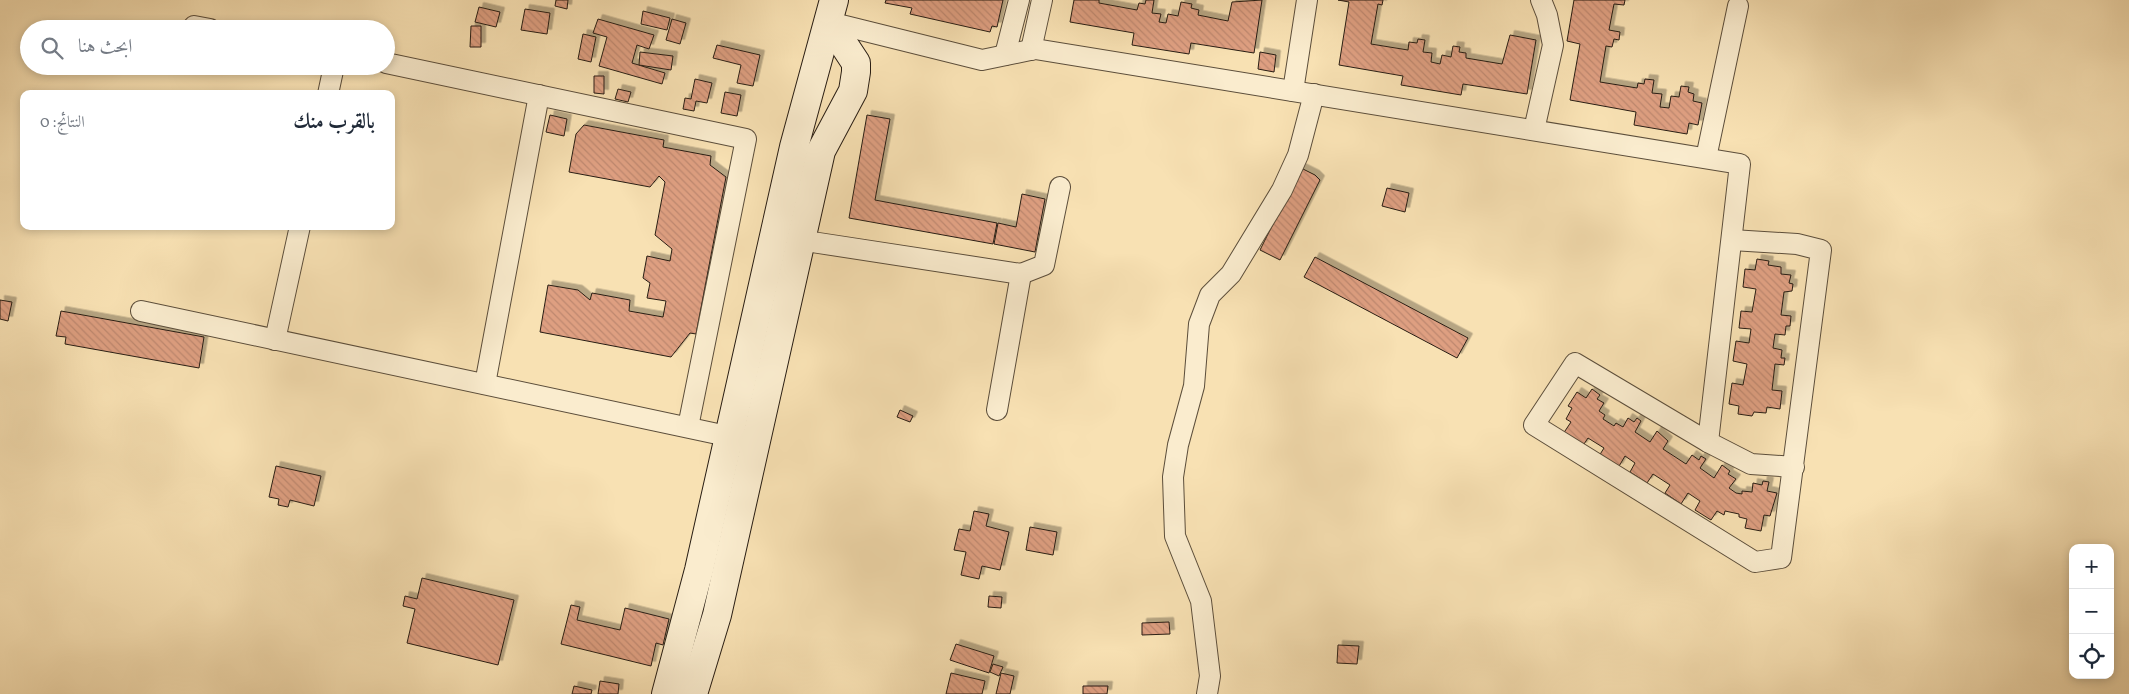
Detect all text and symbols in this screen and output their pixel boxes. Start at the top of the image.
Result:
search box [20,20,395,75]
icon: search [38,34,66,62]
text: ابحث هنا [78,34,132,60]
text: بالقرب منك [293,108,375,137]
text: النتائج: 0 [40,112,85,134]
map controls [2069,544,2114,679]
button: + [2069,544,2114,589]
button: − [2069,589,2114,634]
button: locate [2069,634,2114,679]

